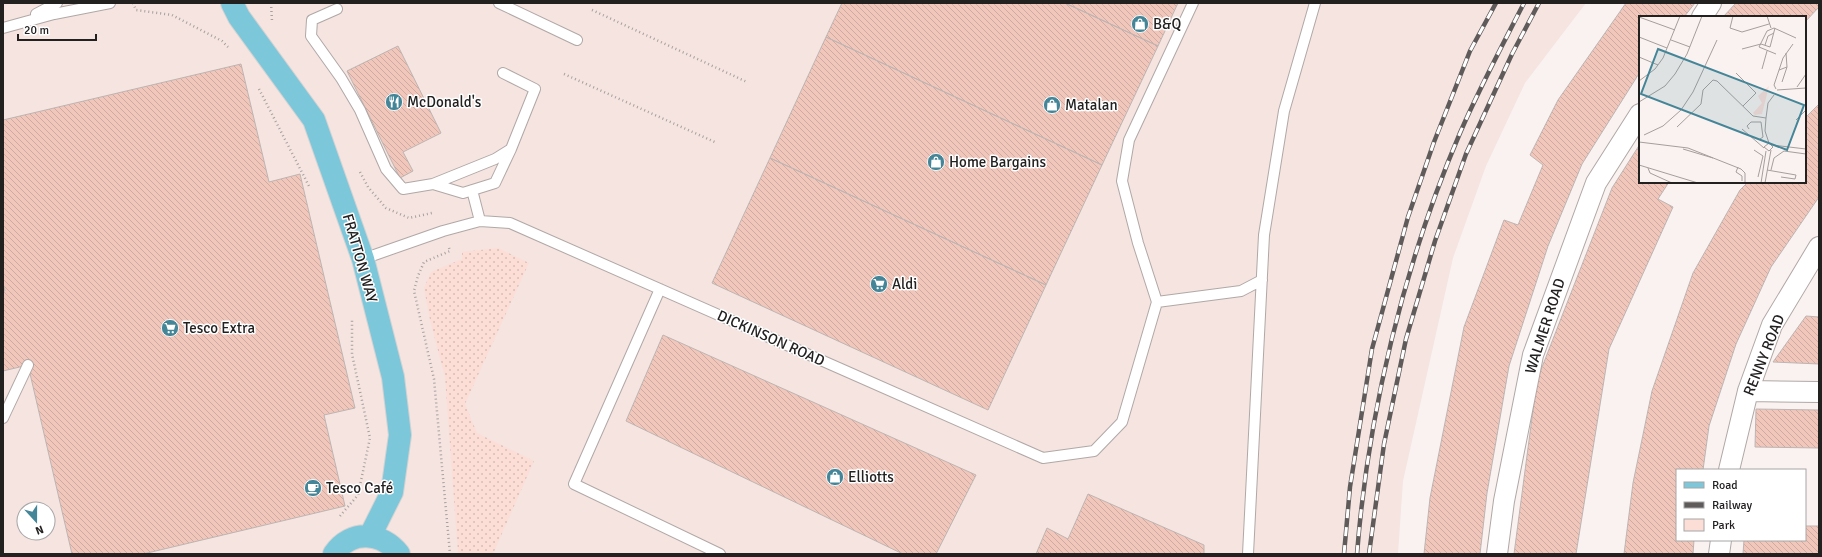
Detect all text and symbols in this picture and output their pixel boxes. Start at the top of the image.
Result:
shop icon: B&Q [1130,14,1150,34]
place label: B&Q [1153,15,1181,33]
scale bar [18,16,96,42]
inset map [1639,16,1806,183]
text: 20 m [24,23,49,38]
restaurant icon: McDonald's [384,92,404,112]
place label: McDonald's [407,93,482,111]
shop icon: Matalan [1042,95,1062,115]
place label: Matalan [1065,96,1118,114]
shop icon: Home Bargains [926,152,946,172]
place label: Home Bargains [949,153,1047,171]
street label: FRATTON WAY [339,212,381,305]
supermarket icon: Aldi [869,274,889,294]
place label: Aldi [892,275,917,293]
street label: WALMER ROAD [1521,276,1569,376]
street label: DICKINSON ROAD [714,306,828,370]
street label: RENNY ROAD [1740,312,1788,398]
supermarket icon: Tesco Extra [160,318,180,338]
place label: Tesco Extra [183,319,255,337]
shop icon: Elliotts [825,467,845,487]
place label: Elliotts [848,468,894,486]
legend [1676,469,1806,541]
cafe icon: Tesco Café [303,478,323,498]
text: Road [1712,478,1738,493]
place label: Tesco Café [326,479,393,497]
text: Railway [1712,498,1752,513]
north arrow [16,501,56,541]
text: Park [1712,518,1735,533]
text: N [34,522,45,537]

